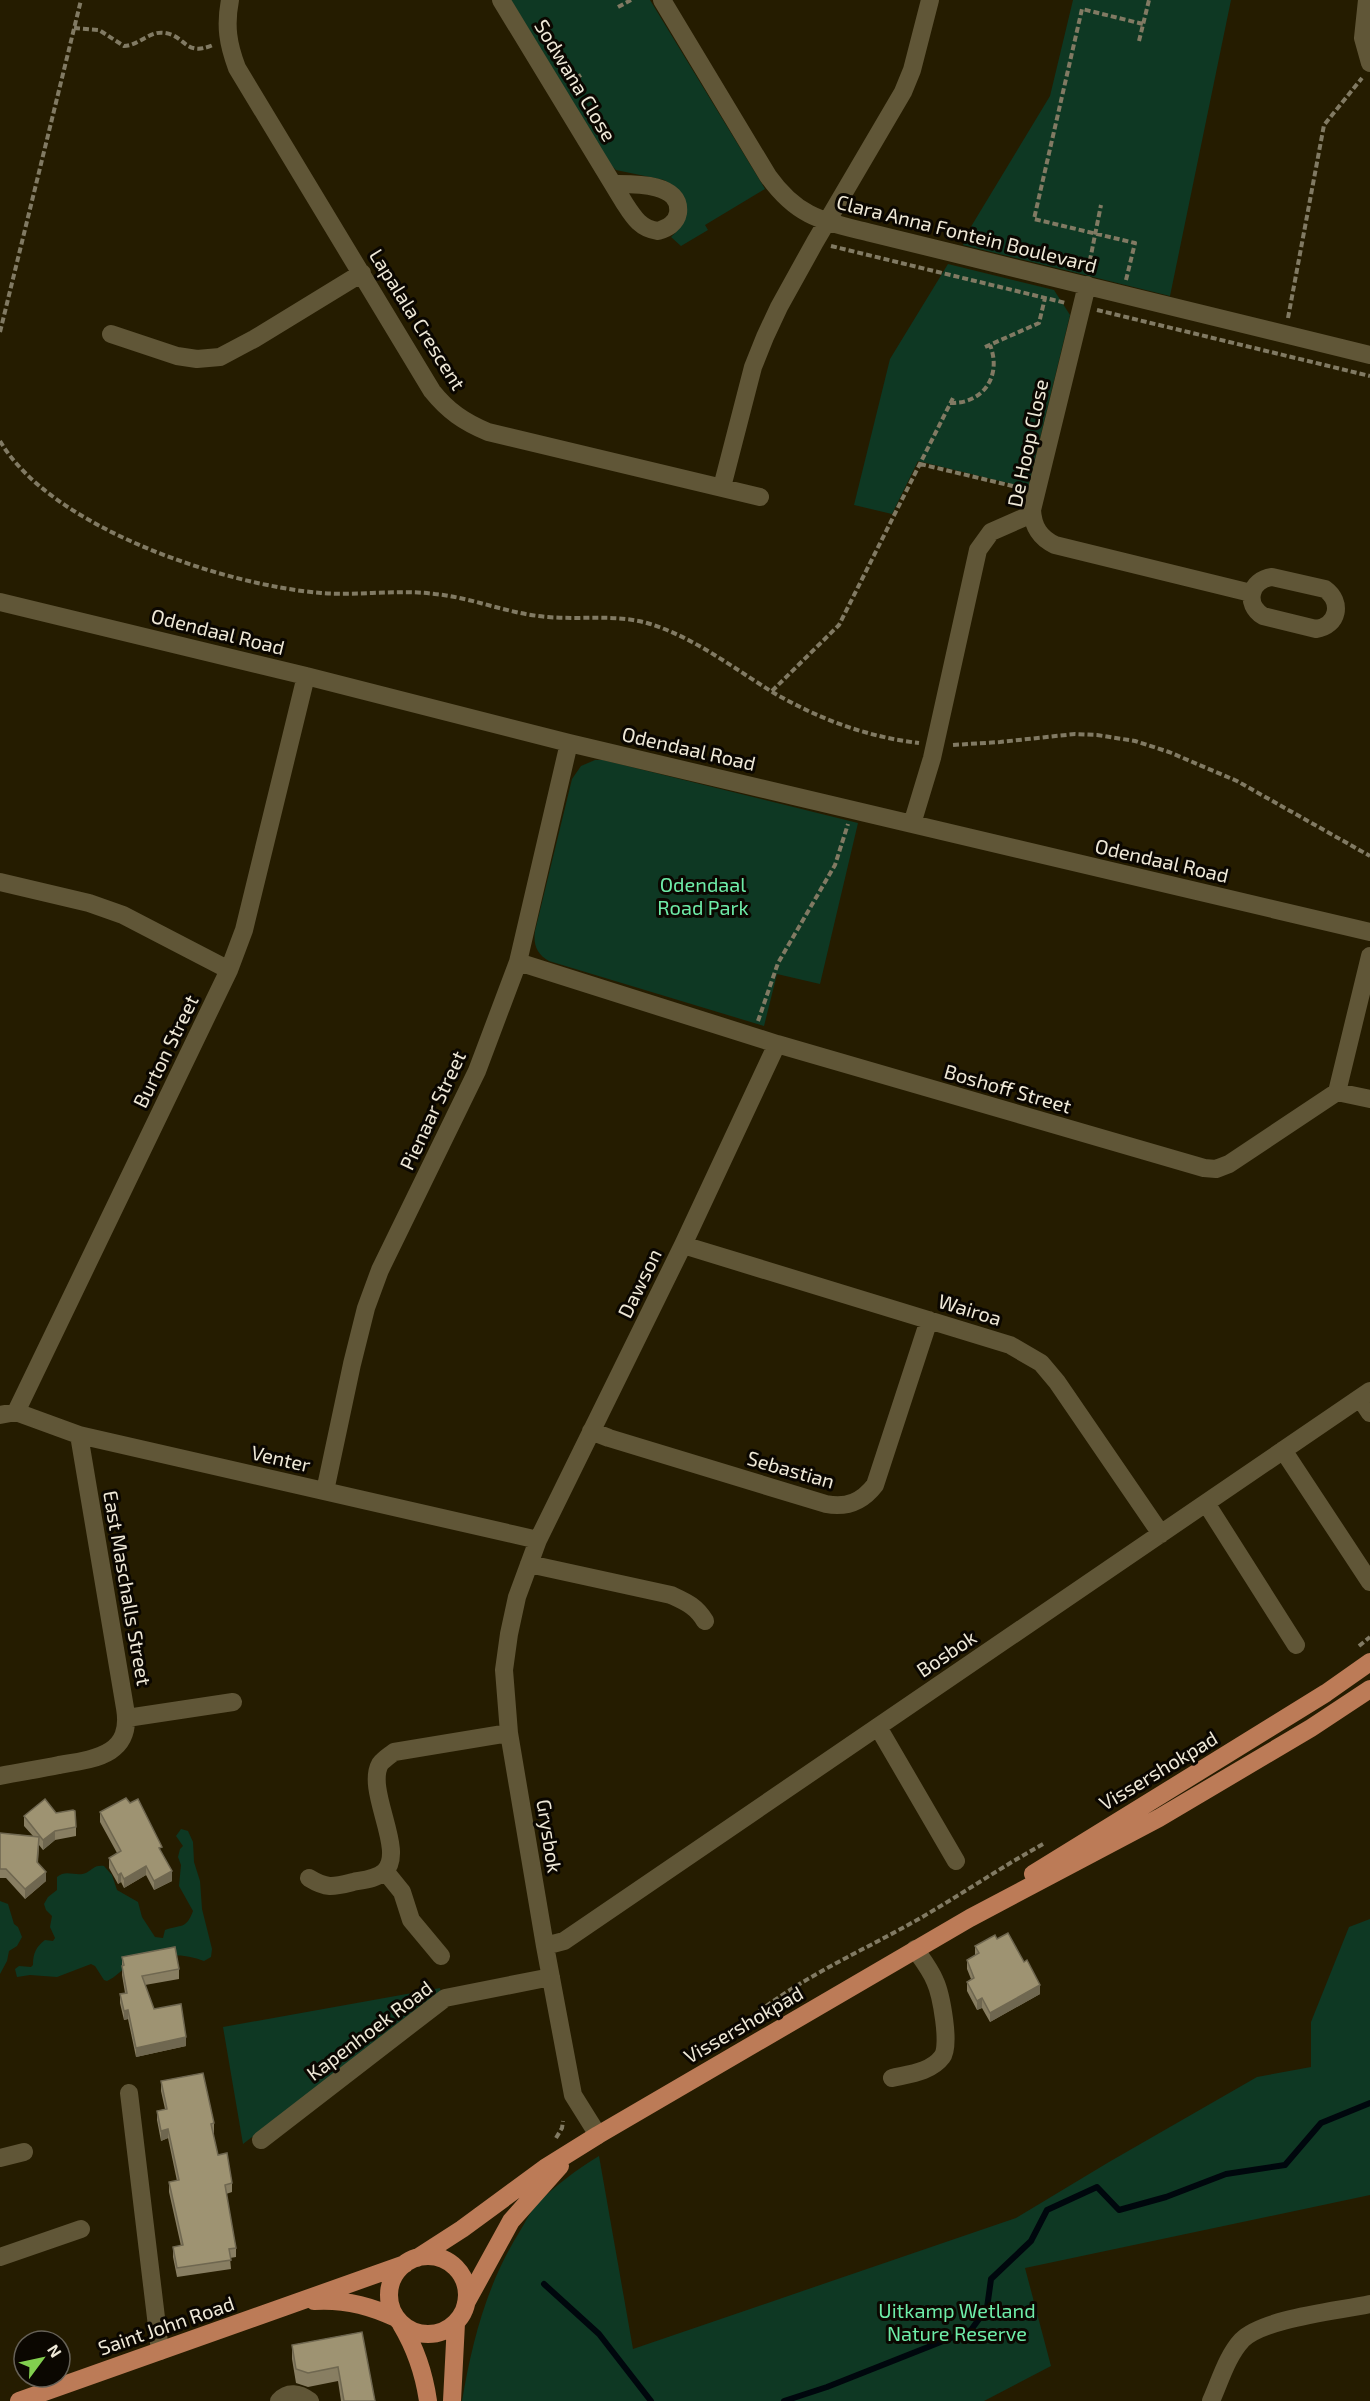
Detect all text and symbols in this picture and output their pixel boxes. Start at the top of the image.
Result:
street label: Sodwana Close [530,15,622,145]
street label: Clara Anna Fontein Boulevard [834,189,1100,277]
street label: Lapalala Crescent [365,244,471,394]
street label: De Hoop Close [1002,377,1052,509]
street label: Odendaal Road [149,603,287,659]
street label: Odendaal Road [620,721,758,775]
street label: Odendaal Road [1093,833,1231,887]
park label: Odendaal Road Park [657,872,749,919]
street label: Burton Street [127,990,203,1111]
street label: Pienaar Street [394,1046,470,1173]
street label: Boshoff Street [942,1058,1075,1118]
street label: Dawson [612,1245,666,1321]
street label: Wairoa [936,1288,1004,1330]
street label: Venter [249,1440,313,1476]
street label: Sebastian [745,1445,837,1493]
street label: East Maschalls Street [99,1489,157,1688]
street label: Bosbok [912,1624,980,1682]
street label: Vissershokpad [1095,1725,1221,1815]
street label: Grysbok [532,1797,568,1875]
street label: Kapenhoek Road [301,1975,437,2085]
street label: Vissershokpad [679,1980,807,2068]
street label: Saint John Road [95,2290,237,2360]
park label: Uitkamp Wetland Nature Reserve [878,2298,1036,2345]
north arrow [12,2329,72,2389]
text: N [44,2341,66,2361]

